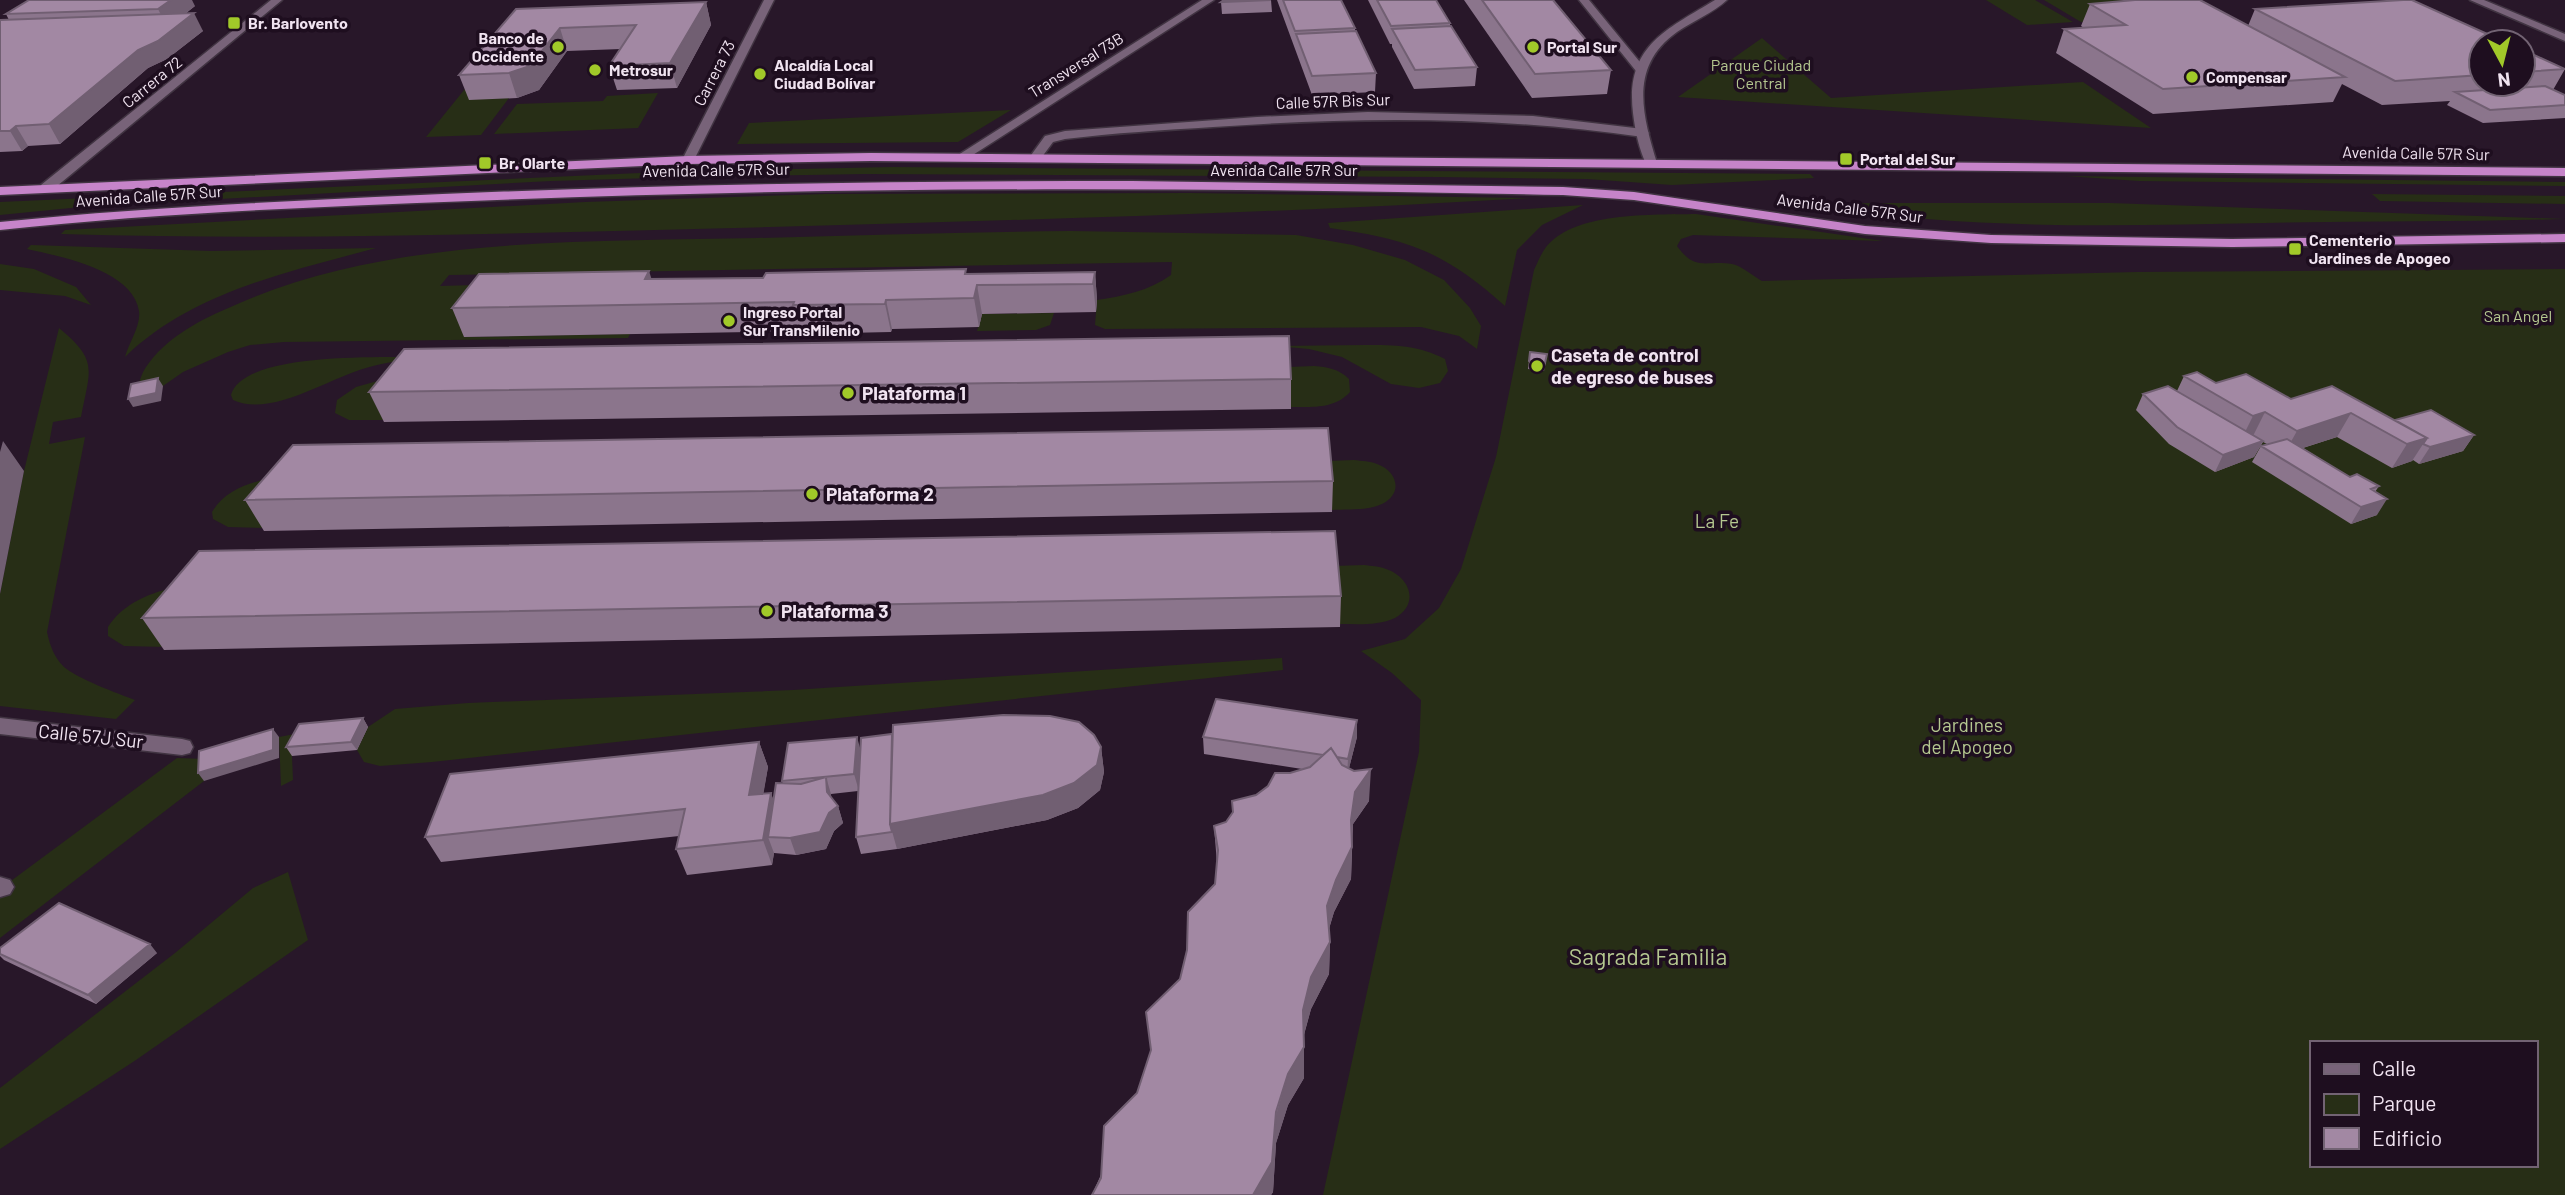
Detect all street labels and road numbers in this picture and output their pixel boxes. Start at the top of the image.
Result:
street label: Transversal 73B [1025,28,1127,101]
street label: Carrera 73 [689,37,738,109]
street label: Carrera 72 [118,52,185,111]
street label: Calle 57R Bis Sur [1275,89,1391,112]
street label: Avenida Calle 57R Sur [2342,142,2490,163]
street label: Avenida Calle 57R Sur [642,159,790,180]
street label: Avenida Calle 57R Sur [1210,160,1358,179]
street label: Avenida Calle 57R Sur [75,181,223,210]
street label: Avenida Calle 57R Sur [1776,189,1925,226]
street label: Calle 57J Sur [37,719,145,752]

